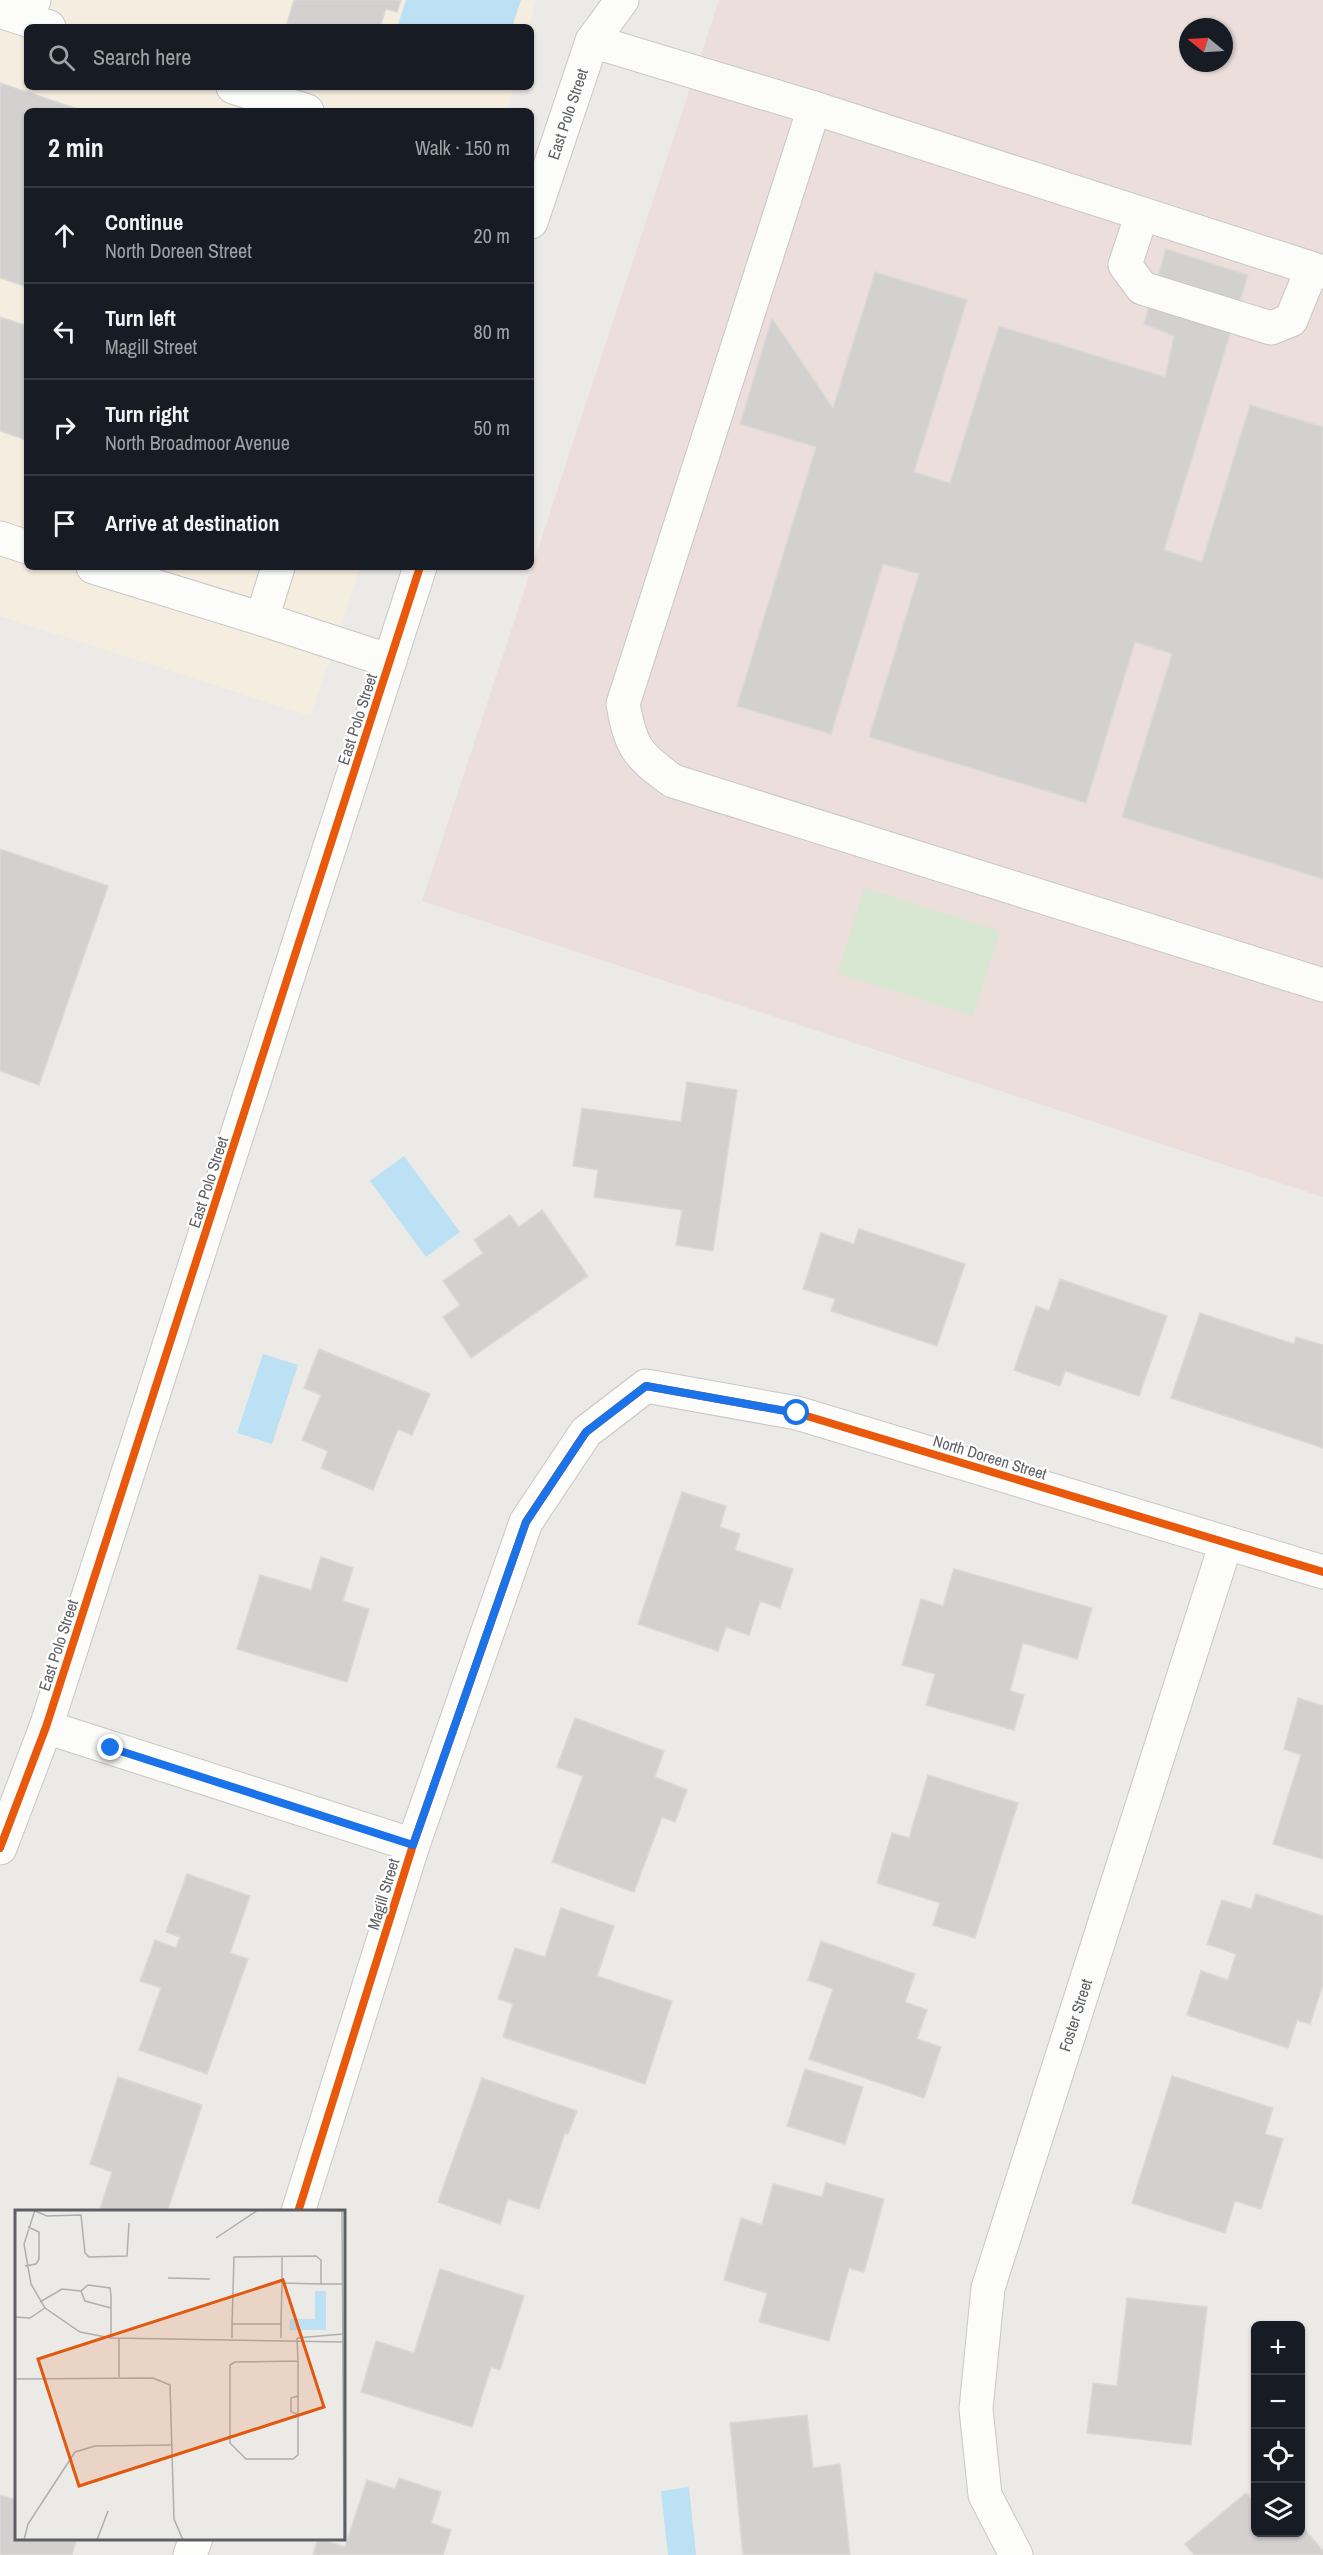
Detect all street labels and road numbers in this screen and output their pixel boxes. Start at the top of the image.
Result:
street label: East Polo Street [542,65,593,162]
street label: East Polo Street [332,670,382,767]
street label: East Polo Street [183,1133,233,1230]
street label: North Doreen Street [931,1429,1050,1485]
street label: East Polo Street [33,1596,83,1693]
street label: Magill Street [362,1855,404,1932]
street label: Foster Street [1053,1976,1097,2054]

